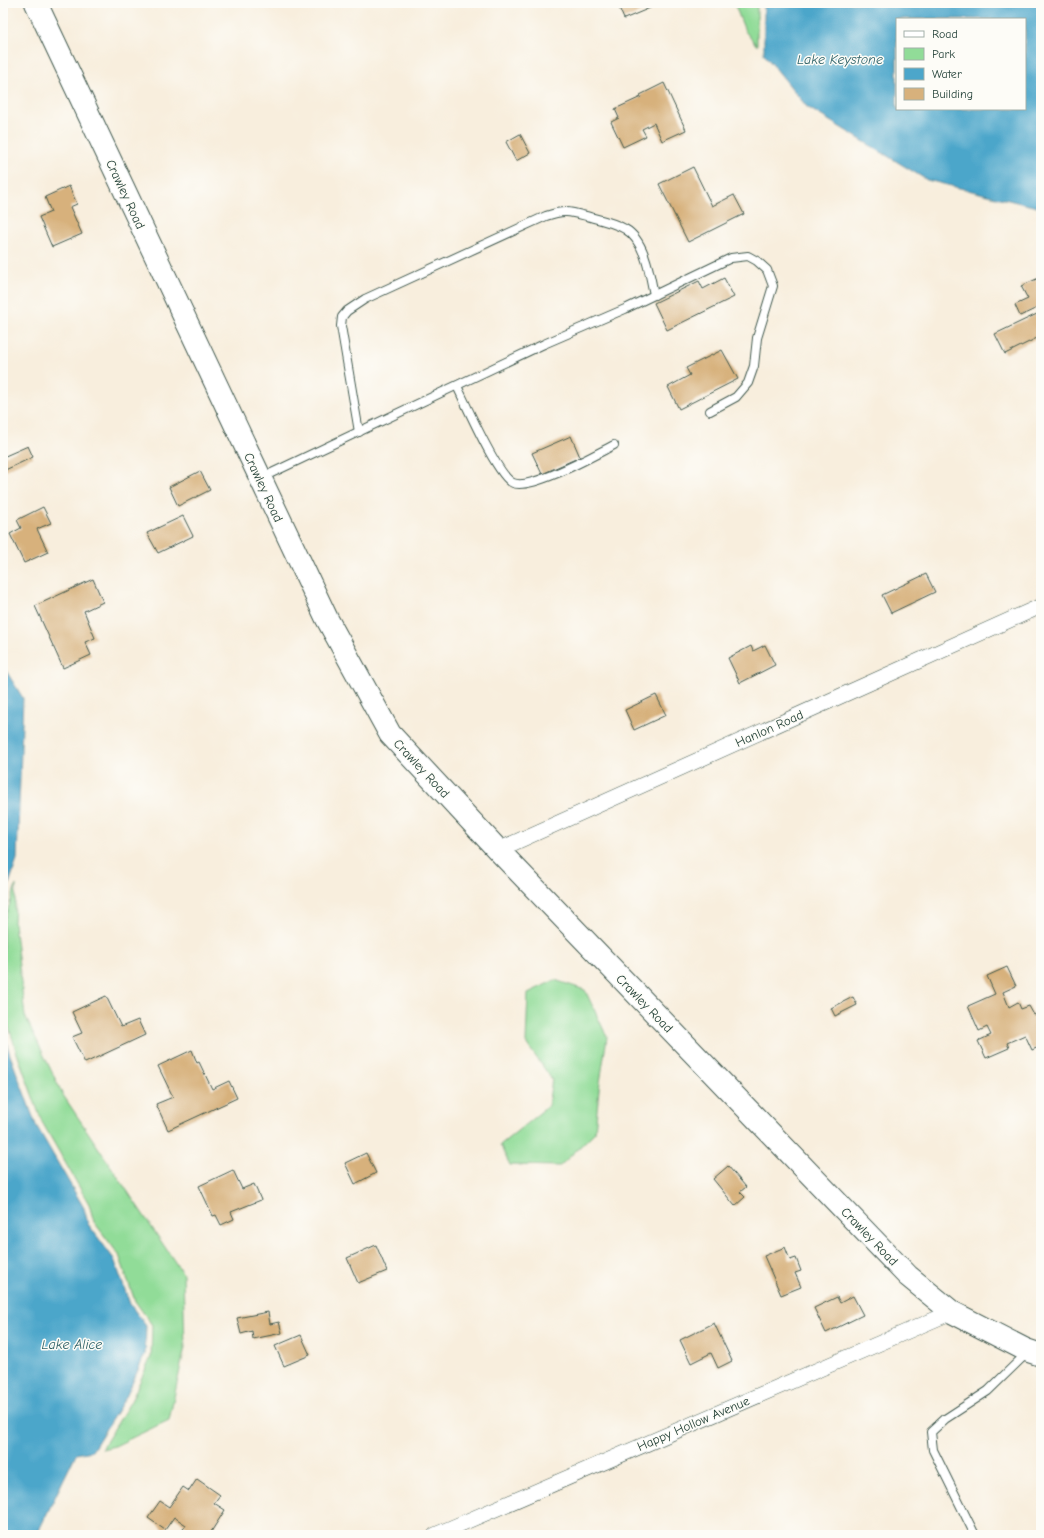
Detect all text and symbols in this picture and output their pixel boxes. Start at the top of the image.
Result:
legend [896,18,1026,110]
text: Road [932,27,958,41]
text: Park [932,47,955,61]
water label: Lake Keystone [797,51,883,68]
text: Water [932,67,962,81]
text: Building [932,87,973,101]
street label: Crawley Road [103,157,148,231]
street label: Crawley Road [241,450,286,524]
street label: Hanlon Road [733,707,805,750]
street label: Crawley Road [391,736,453,801]
street label: Crawley Road [613,971,676,1036]
street label: Crawley Road [838,1204,901,1269]
water label: Lake Alice [42,1336,102,1353]
street label: Happy Hollow Avenue [635,1393,752,1454]

